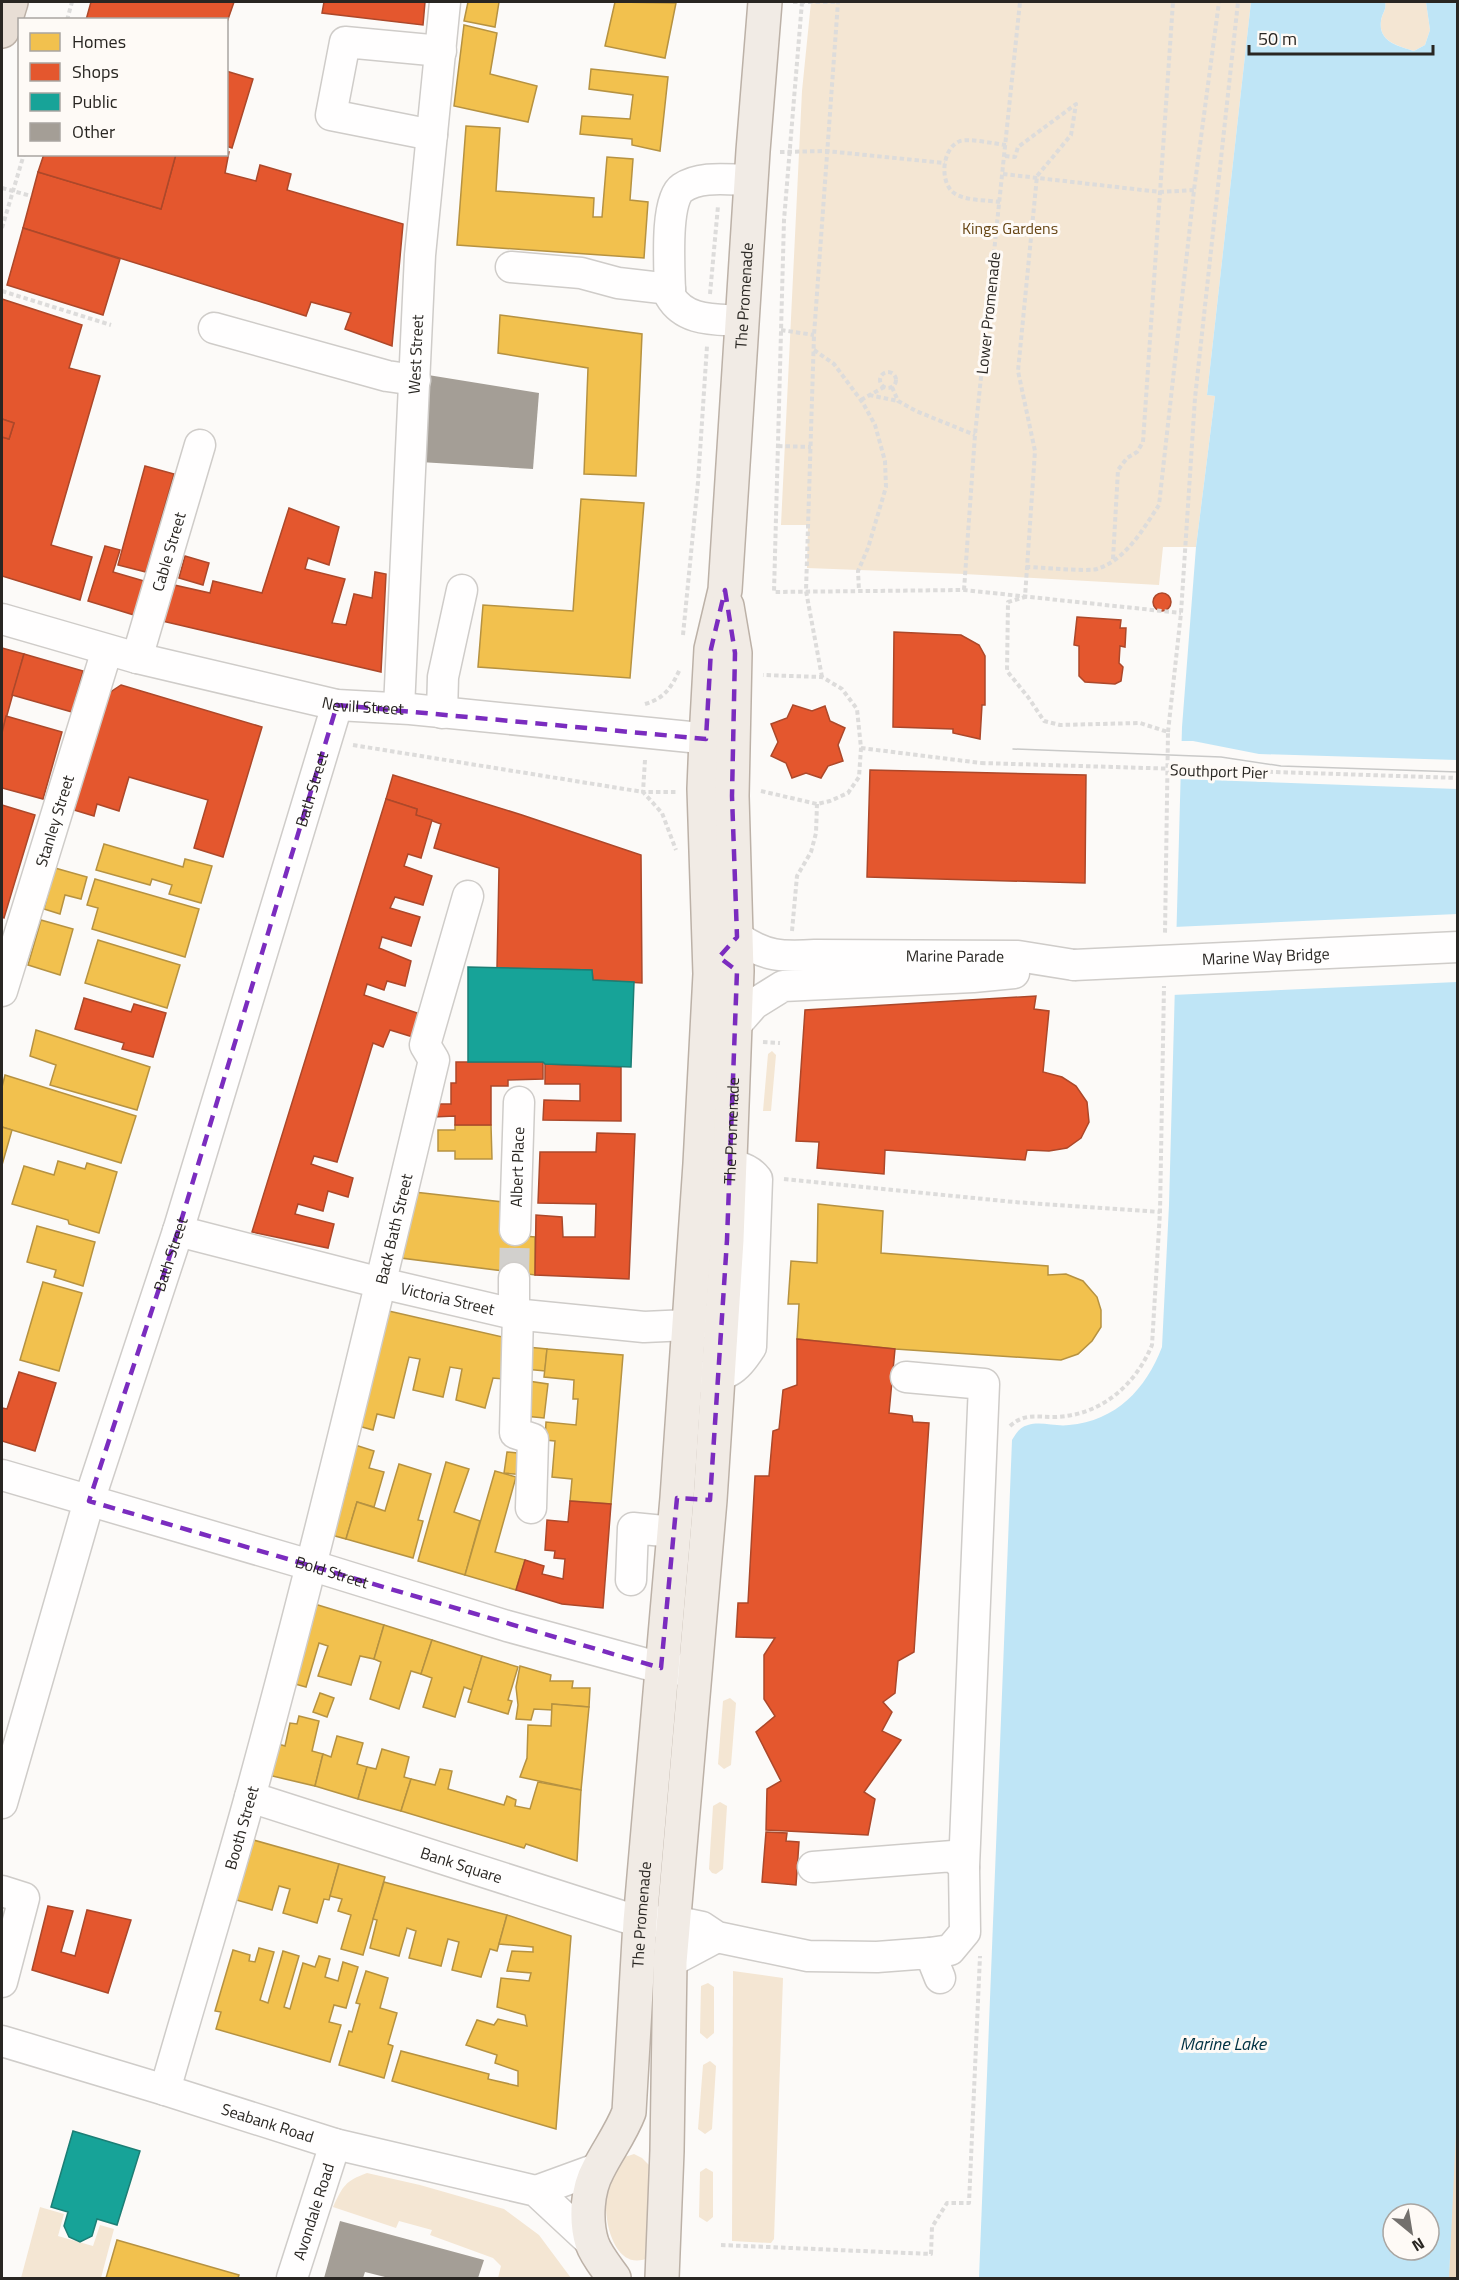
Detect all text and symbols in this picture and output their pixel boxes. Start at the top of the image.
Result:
legend [18,18,228,156]
scale bar [1249,18,1434,56]
text: 50 m [1258,25,1297,52]
text: Homes [72,28,126,55]
text: Shops [72,58,119,85]
text: Public [72,88,118,115]
text: Other [72,118,115,145]
park label: Kings Gardens [962,216,1058,240]
street label: The Promenade [728,242,759,350]
street label: Lower Promenade [970,251,1006,375]
street label: West Street [402,314,429,395]
street label: Cable Street [145,509,192,594]
street label: Nevill Street [320,690,405,721]
street label: Bath Street [289,749,334,830]
street label: Southport Pier [1170,757,1269,785]
street label: Stanley Street [29,772,80,870]
street label: Marine Way Bridge [1201,941,1330,971]
street label: Marine Parade [906,943,1004,968]
street label: The Promenade [717,1077,745,1184]
street label: Albert Place [504,1126,530,1208]
street label: Back Bath Street [369,1171,418,1287]
street label: Bath Street [147,1214,194,1295]
street label: Victoria Street [398,1276,497,1321]
street label: Bold Street [293,1549,372,1595]
street label: Booth Street [218,1783,265,1872]
street label: Bank Square [417,1840,505,1889]
street label: The Promenade [625,1860,657,1969]
water label: Marine Lake [1180,2030,1268,2057]
street label: Seabank Road [218,2097,317,2149]
street label: Avondale Road [287,2160,340,2263]
north arrow [1381,2202,1441,2262]
text: N [1408,2232,1429,2258]

